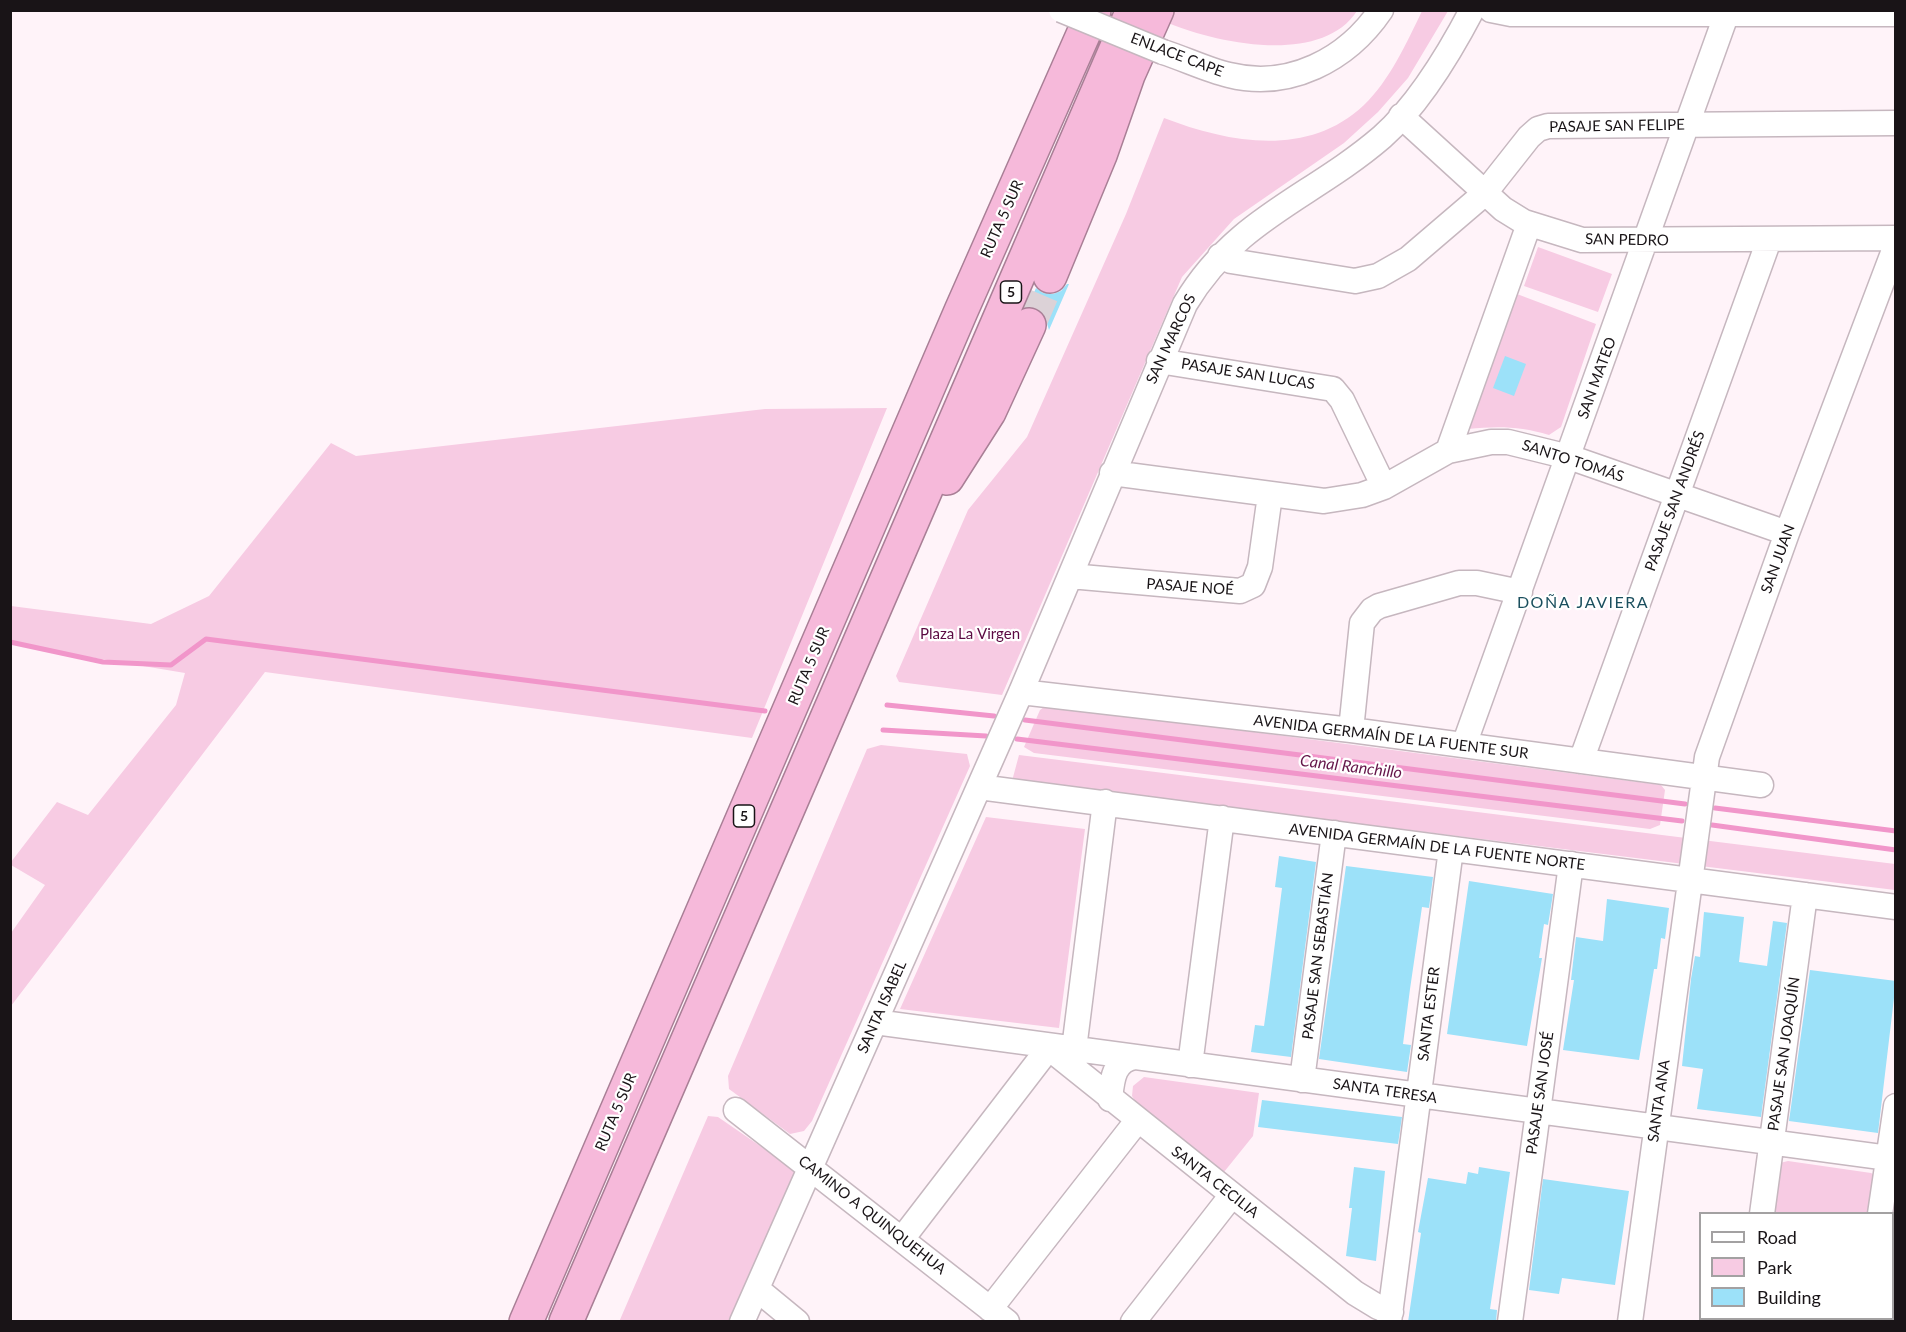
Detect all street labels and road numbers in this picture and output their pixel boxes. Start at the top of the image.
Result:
street label: ENLACE CAPE [1128,29,1226,81]
street label: PASAJE SAN FELIPE [1549,116,1685,136]
street label: RUTA 5 SUR [977,177,1027,261]
street label: SAN PEDRO [1585,230,1669,250]
road number: 5 [1000,281,1022,303]
street label: SAN MARCOS [1142,291,1200,387]
street label: SAN MATEO [1574,335,1620,421]
street label: PASAJE SAN LUCAS [1180,355,1316,393]
street label: PASAJE SAN ANDRÉS [1641,428,1709,574]
street label: SANTO TOMÁS [1520,436,1626,486]
street label: SAN JUAN [1757,522,1799,596]
street label: PASAJE NOÉ [1146,575,1234,599]
street label: RUTA 5 SUR [784,624,834,708]
street label: AVENIDA GERMAÍN DE LA FUENTE SUR [1253,711,1529,763]
road number: 5 [734,805,754,827]
street label: AVENIDA GERMAÍN DE LA FUENTE NORTE [1288,820,1586,874]
street label: PASAJE SAN SEBASTIÁN [1299,872,1337,1040]
street label: SANTA ISABEL [853,958,911,1056]
street label: SANTA ESTER [1414,966,1444,1062]
street label: PASAJE SAN JOAQUÍN [1764,976,1804,1132]
street label: PASAJE SAN JOSÉ [1522,1030,1558,1156]
street label: SANTA ANA [1644,1059,1674,1143]
street label: RUTA 5 SUR [591,1070,641,1154]
street label: SANTA TERESA [1332,1075,1438,1107]
street label: SANTA CECILIA [1168,1142,1262,1222]
street label: CAMINO A QUINQUEHUA [795,1152,949,1278]

